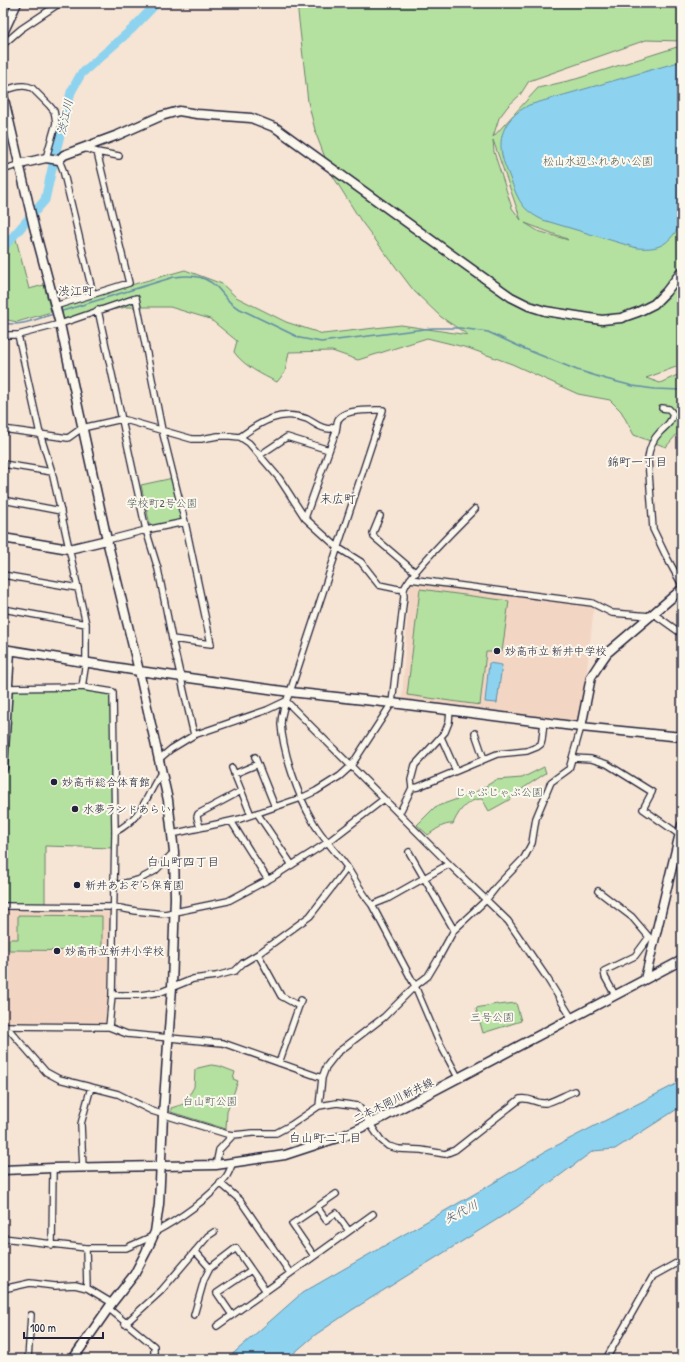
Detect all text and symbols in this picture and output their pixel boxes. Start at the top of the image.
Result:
water label: 渋江川 [52,97,77,136]
park label: 松山水辺ふれあい公園 [543,154,653,168]
district label: 渋江町 [58,282,94,299]
district label: 錦町一丁目 [607,453,667,470]
district label: 末広町 [320,490,356,507]
park label: 学校町2号公園 [126,496,198,510]
place label: 妙高市立 新井中学校 [505,644,607,658]
marker: 妙高市立 新井中学校 [492,646,502,656]
place label: 妙高市総合体育館 [62,775,150,789]
marker: 妙高市総合体育館 [49,777,59,787]
park label: じゃぶじゃぶ公園 [455,785,543,799]
place label: 水夢ランドあらい [83,802,171,816]
marker: 水夢ランドあらい [70,804,80,814]
district label: 白山町四丁目 [147,853,219,870]
place label: 新井あおぞら保育園 [85,878,184,892]
marker: 新井あおぞら保育園 [72,880,82,890]
place label: 妙高市立新井小学校 [65,944,164,958]
marker: 妙高市立新井小学校 [52,946,62,956]
park label: 三号公園 [470,1010,514,1024]
street label: 二本木岡川新井線 [350,1074,436,1126]
park label: 白山町公園 [183,1094,238,1108]
district label: 白山町二丁目 [289,1129,361,1146]
water label: 矢代川 [441,1196,481,1227]
scale bar [24,1314,103,1340]
text: 100 m [30,1319,56,1336]

